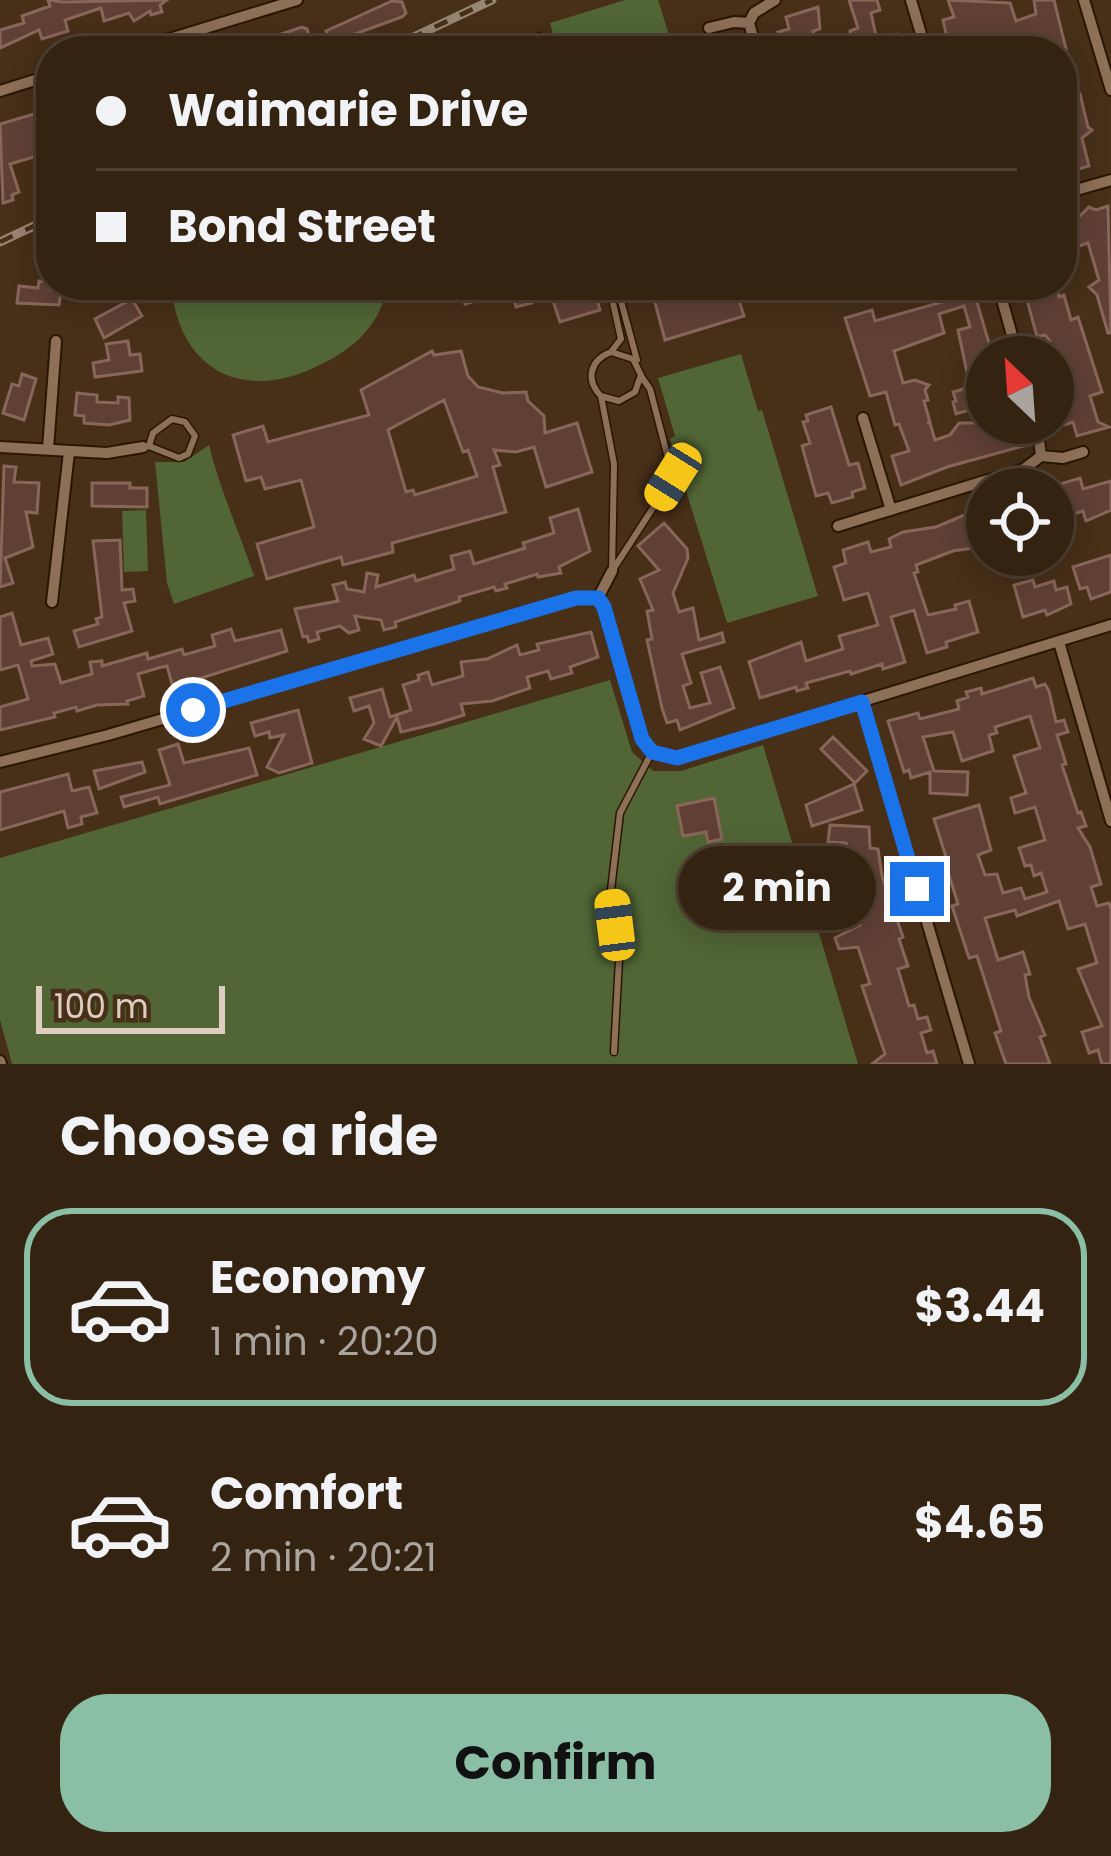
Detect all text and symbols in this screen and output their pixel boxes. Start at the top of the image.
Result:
text: Waimarie Drive [168,79,528,142]
text: Bond Street [168,195,436,258]
north arrow [966,336,1074,444]
map controls [966,336,1074,576]
car [639,437,707,517]
button: locate [966,468,1074,576]
route start [166,683,220,737]
callout: 2 min [677,847,875,931]
text: 2 min [722,860,832,915]
route end [890,862,944,916]
car [593,887,637,963]
scale bar [36,980,225,1033]
text: 100 m [54,983,149,1030]
text: Choose a ride [60,1098,438,1174]
text: Economy [210,1246,425,1309]
icon: car [66,1253,174,1361]
text: $3.44 [915,1275,1045,1338]
text: 1 min · 20:20 [210,1314,439,1369]
text: Comfort [210,1462,403,1525]
icon: car [66,1469,174,1577]
text: $4.65 [914,1491,1045,1554]
text: 2 min · 20:21 [210,1530,437,1585]
button: Confirm [60,1694,1051,1832]

